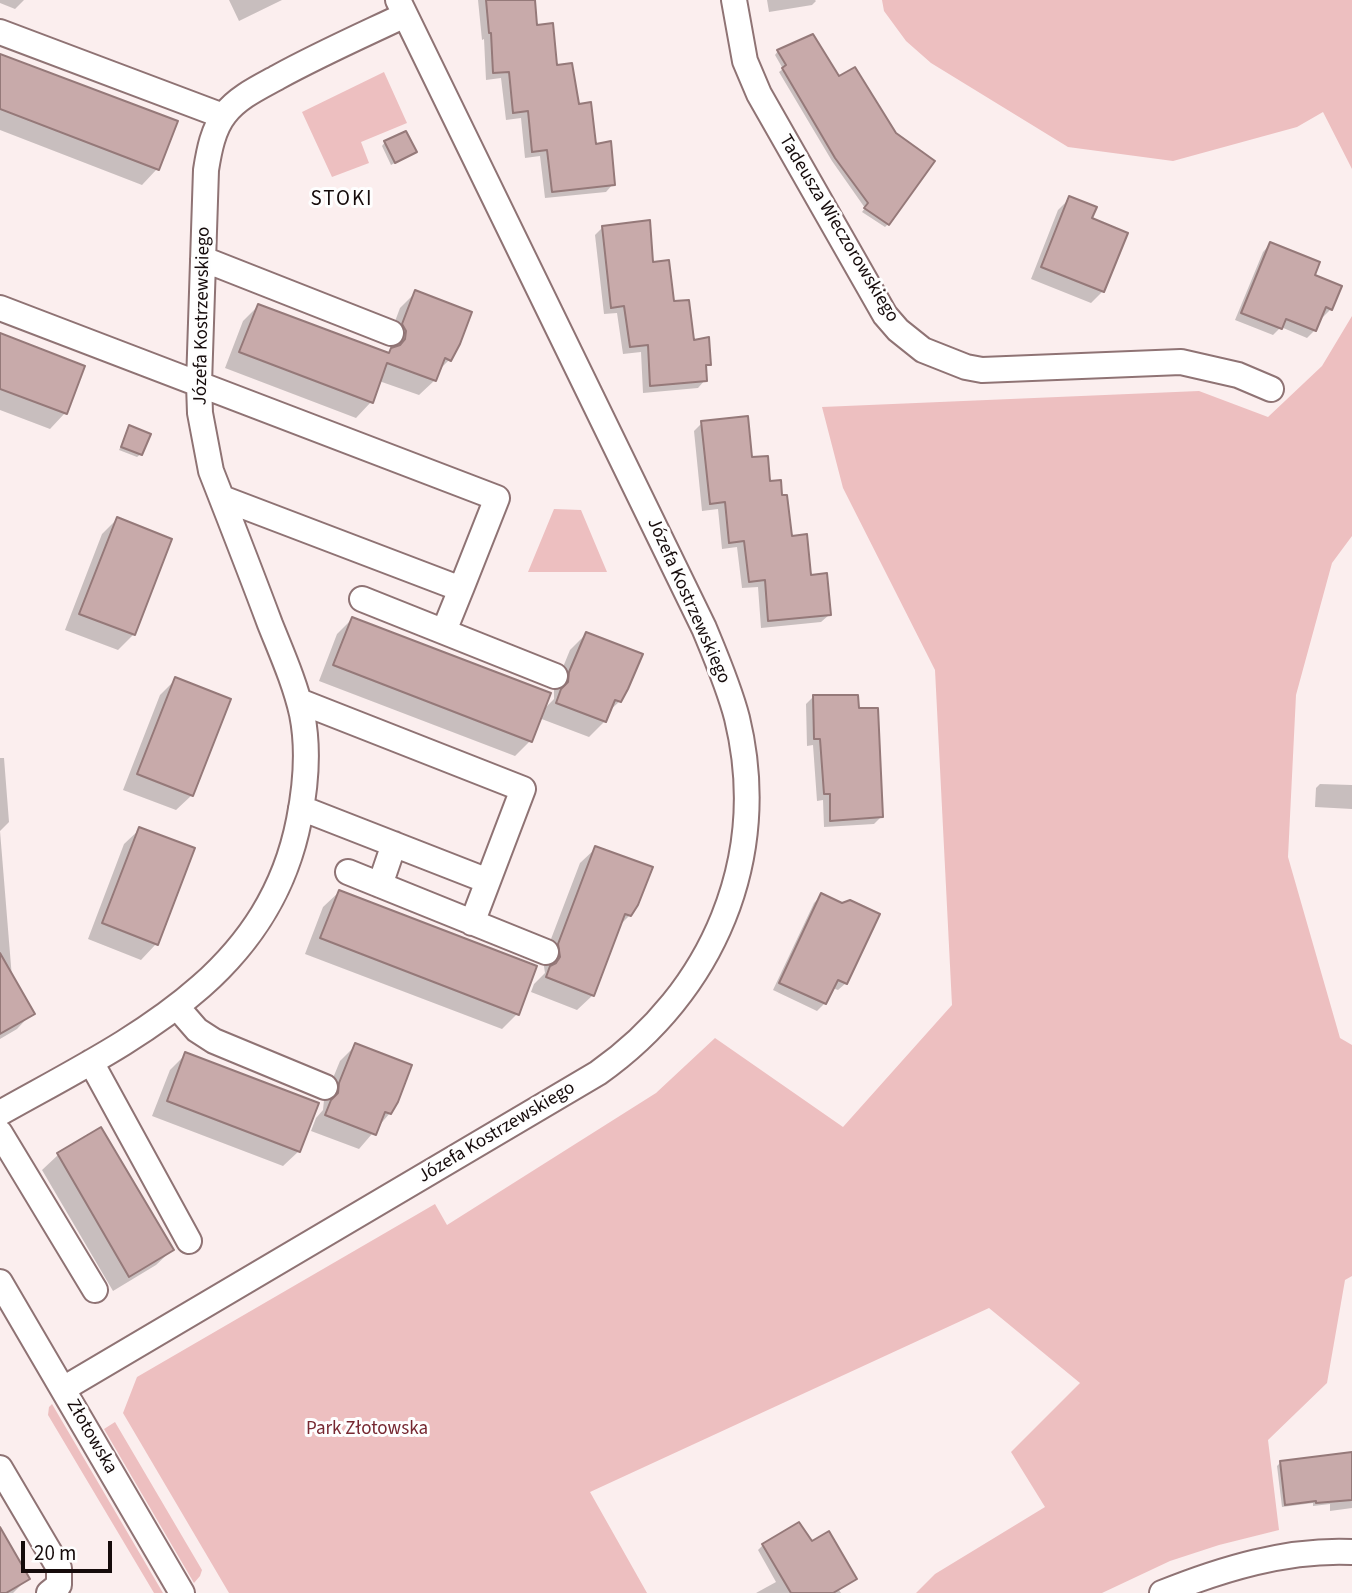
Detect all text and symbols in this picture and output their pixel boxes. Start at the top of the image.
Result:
street label: Tadeusza Wieczorowskiego [773,131,903,327]
district label: STOKI [311,187,373,213]
street label: Józefa Kostrzewskiego [190,226,216,406]
street label: Józefa Kostrzewskiego [641,515,735,687]
street label: Józefa Kostrzewskiego [415,1077,579,1189]
street label: Złotowska [60,1396,122,1478]
park label: Park Złotowska [306,1419,428,1441]
scale bar [24,1526,116,1570]
text: 20 m [34,1538,76,1568]

